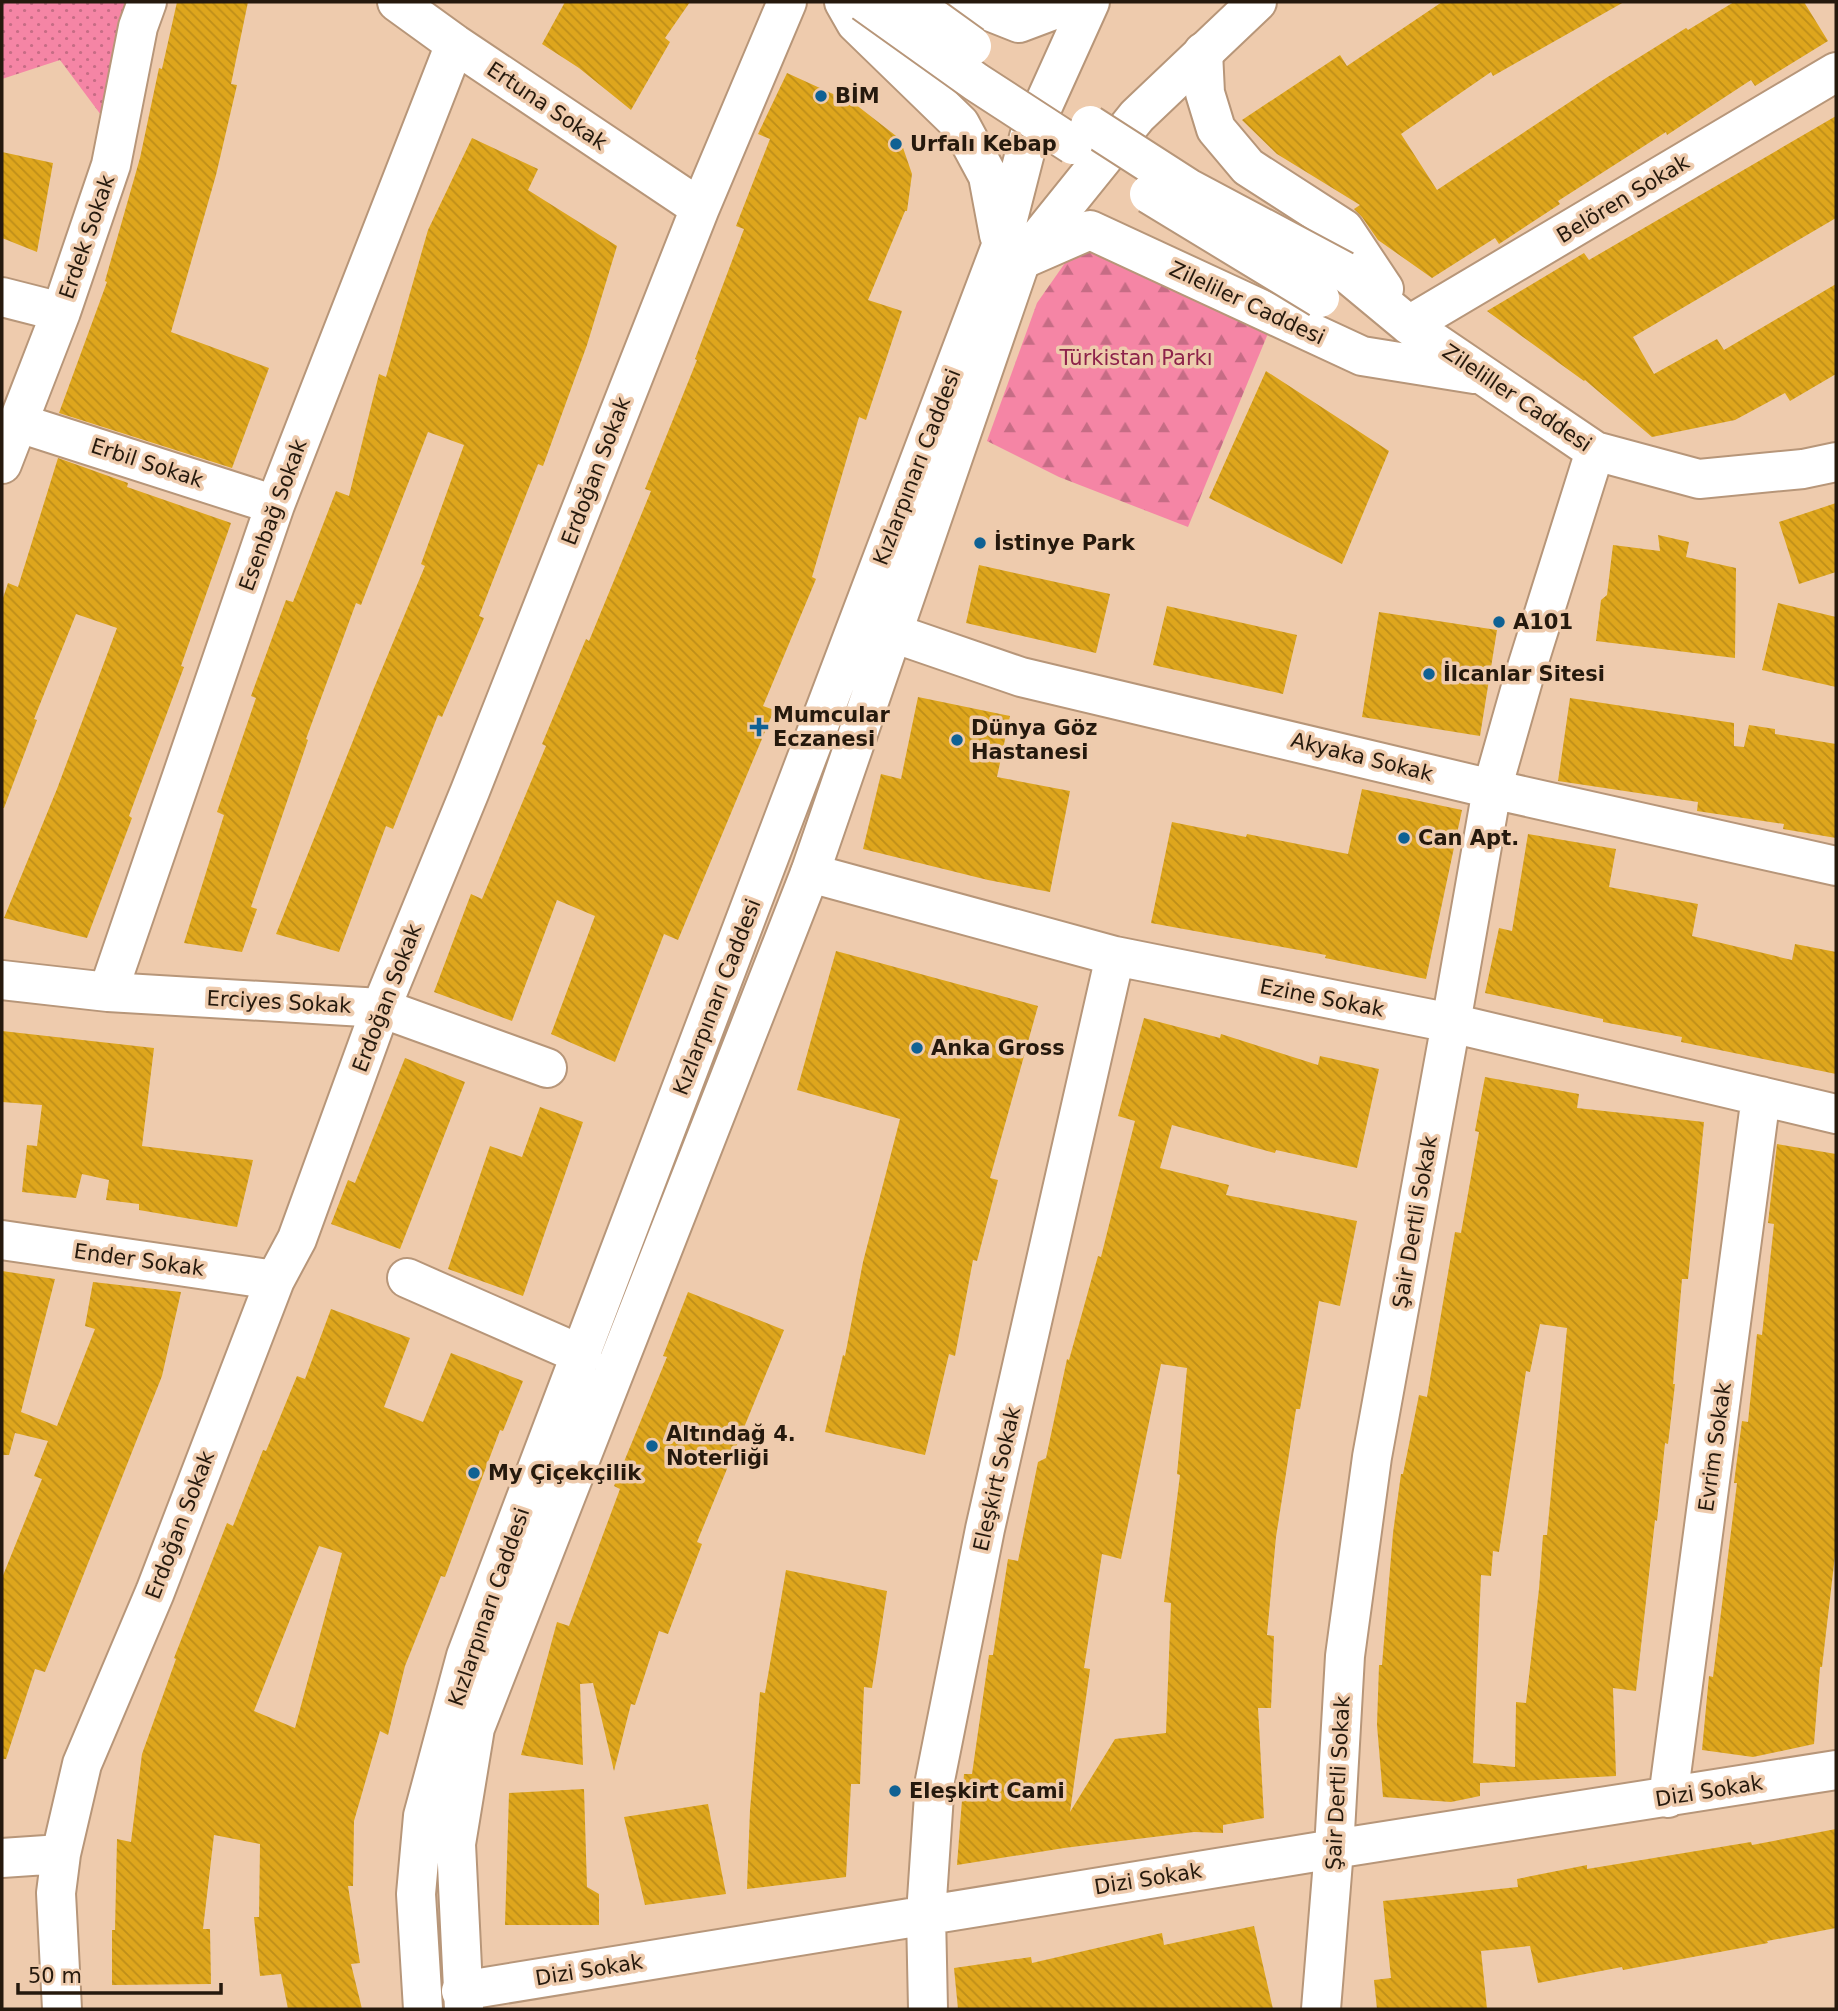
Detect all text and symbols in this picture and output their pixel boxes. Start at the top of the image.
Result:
street label: Ertuna Sokak [483,57,612,155]
place label: BİM [835,83,880,108]
marker: BİM [813,88,829,104]
place label: Urfalı Kebap [910,132,1057,156]
marker: Urfalı Kebap [888,136,904,152]
street label: Belören Sokak [1552,150,1694,248]
street label: Erdek Sokak [55,171,120,302]
street label: Zileliler Caddesi [1166,256,1328,350]
street label: Zileliller Caddesi [1438,339,1596,457]
park label: Türkistan Parkı [1058,346,1213,370]
street label: Kızlarpınarı Caddesi [868,365,966,569]
street label: Erdoğan Sokak [557,393,636,549]
street label: Erbil Sokak [88,434,207,493]
street label: Esenbağ Sokak [234,435,312,594]
place label: İstinye Park [994,530,1136,555]
marker: İstinye Park [972,535,988,551]
place label: A101 [1513,610,1573,634]
marker: A101 [1491,614,1507,630]
place label: İlcanlar Sitesi [1443,661,1605,686]
marker: İlcanlar Sitesi [1421,666,1437,682]
place label: Mumcular Eczanesi [773,703,890,751]
place label: Dünya Göz Hastanesi [971,716,1097,764]
marker: Mumcular Eczanesi [751,719,767,735]
street label: Akyaka Sokak [1289,728,1436,786]
marker: Dünya Göz Hastanesi [949,732,965,748]
place label: Can Apt. [1418,826,1519,850]
marker: Can Apt. [1396,830,1412,846]
street label: Kızlarpınarı Caddesi [668,895,766,1099]
street label: Erdoğan Sokak [348,920,427,1076]
street label: Ezine Sokak [1258,974,1387,1022]
street label: Erciyes Sokak [206,986,353,1018]
place label: Anka Gross [931,1036,1065,1060]
marker: Anka Gross [909,1040,925,1056]
street label: Şair Dertli Sokak [1388,1133,1442,1310]
street label: Ender Sokak [72,1239,206,1281]
street label: Evrim Sokak [1694,1380,1736,1513]
street label: Eleşkirt Sokak [969,1404,1025,1554]
place label: Altındağ 4. Noterliği [666,1422,796,1470]
marker: Altındağ 4. Noterliği [644,1438,660,1454]
street label: Erdoğan Sokak [141,1447,220,1603]
place label: My Çiçekçilik [488,1461,642,1485]
marker: My Çiçekçilik [466,1465,482,1481]
street label: Kızlarpınarı Caddesi [444,1505,534,1709]
street label: Şair Dertli Sokak [1321,1694,1355,1871]
street label: Dizi Sokak [1654,1771,1765,1811]
place label: Eleşkirt Cami [909,1779,1065,1803]
marker: Eleşkirt Cami [887,1783,903,1799]
street label: Dizi Sokak [1093,1859,1204,1899]
street label: Dizi Sokak [534,1950,645,1990]
scale bar [18,1952,220,1996]
text: 50 m [28,1964,82,1988]

